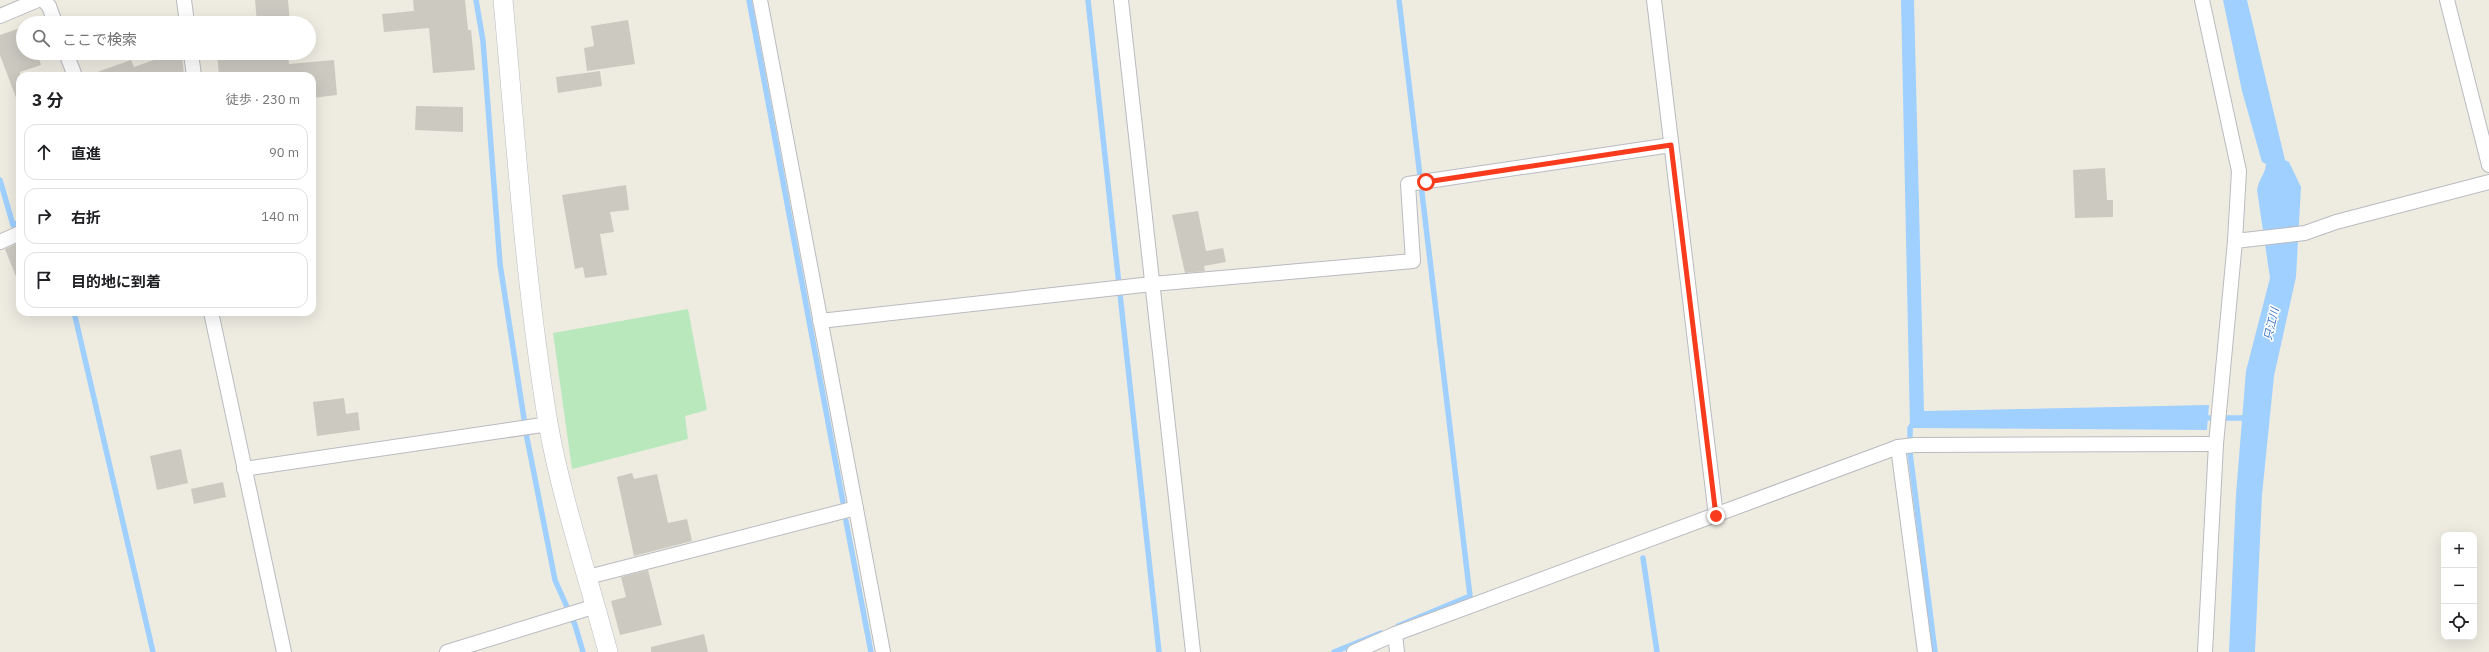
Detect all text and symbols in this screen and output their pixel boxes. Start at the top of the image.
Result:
search box [16,16,316,60]
icon: search [30,27,52,49]
text: ここで検索 [62,30,137,49]
text: 3 分 [32,89,63,111]
text: 徒歩 · 230 m [226,91,300,108]
icon: ahead [33,141,55,163]
text: 直進 [71,144,101,163]
text: 90 m [269,144,299,161]
route start [1417,173,1435,191]
icon: right [33,205,55,227]
text: 右折 [71,208,101,227]
text: 140 m [261,208,299,225]
icon: arrive [33,269,55,291]
text: 目的地に到着 [71,272,161,291]
water label: 只江川 [2260,305,2282,342]
route end [1707,507,1725,525]
map controls [2441,532,2477,640]
button: + [2441,532,2477,568]
button: − [2441,568,2477,604]
button: locate [2441,604,2477,640]

